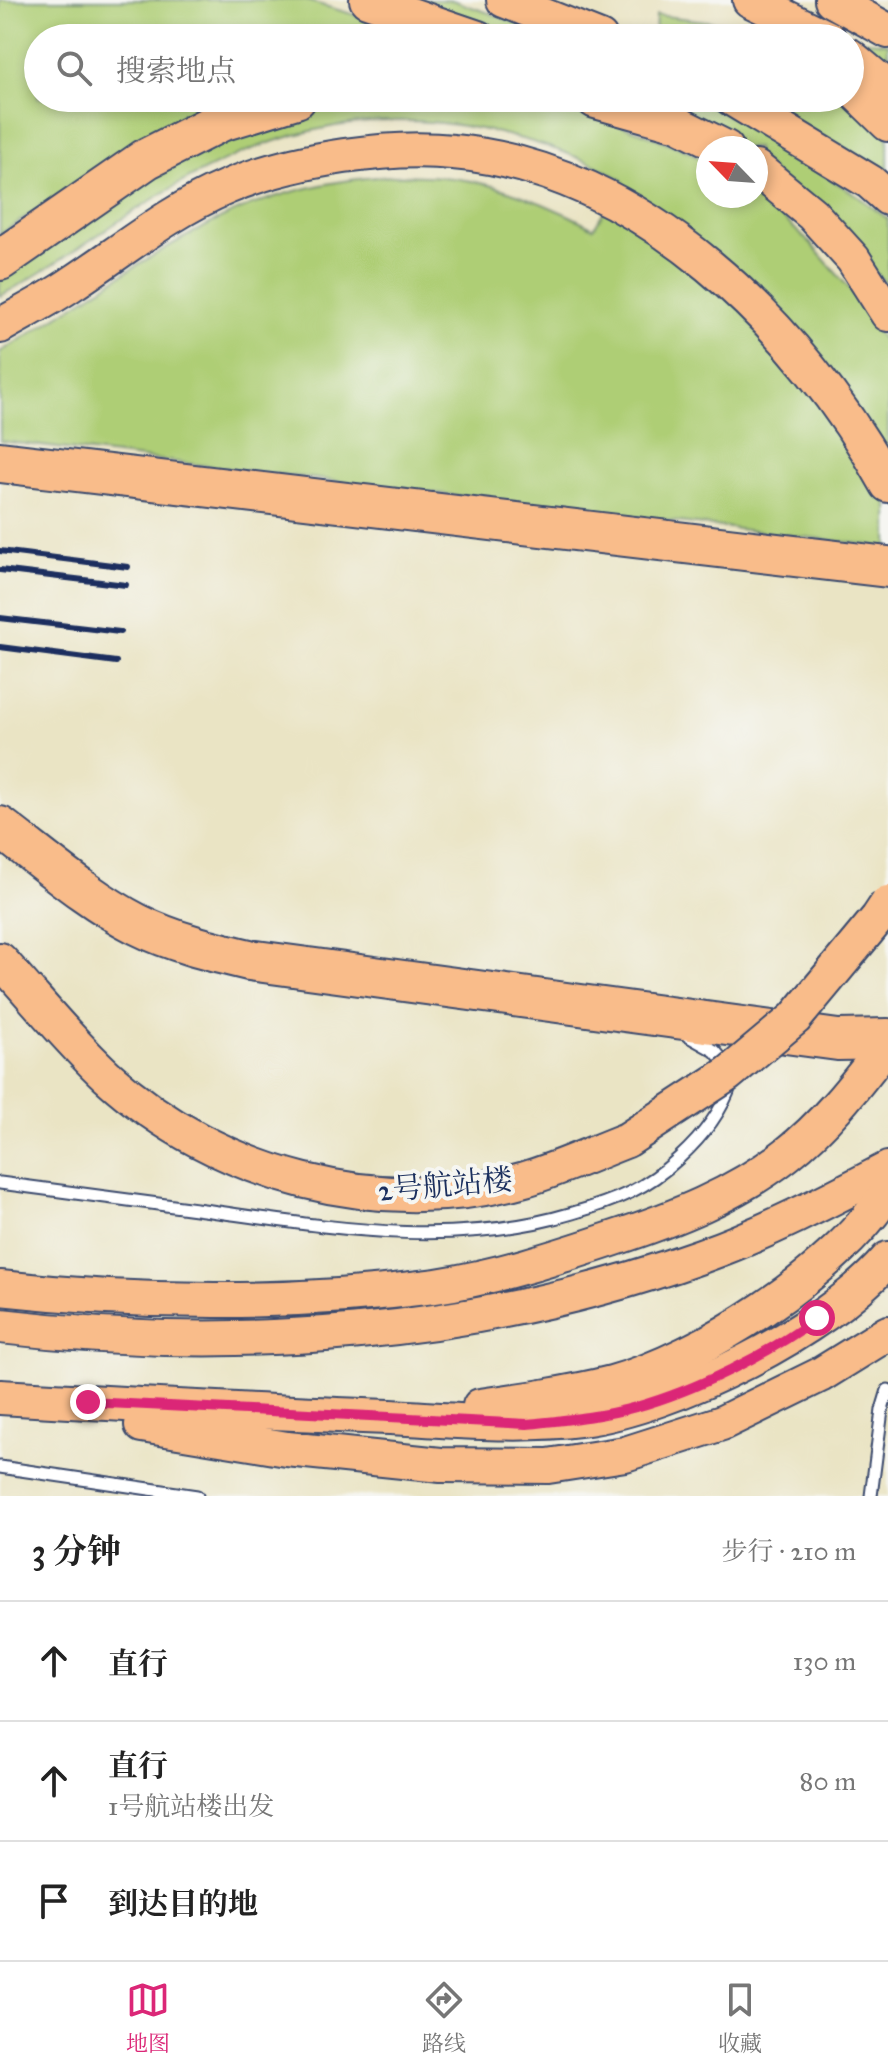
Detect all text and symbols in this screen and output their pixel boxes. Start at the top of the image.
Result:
search box [24,24,864,112]
icon: search [52,46,96,90]
text: 搜索地点 [116,53,236,89]
north arrow [696,136,768,208]
street label: 2号航站楼 [376,1161,514,1209]
route start [799,1300,835,1336]
route end [70,1384,106,1420]
text: 3 分钟 [32,1531,121,1572]
text: 步行 · 210 m [722,1535,856,1567]
icon: ahead [32,1639,76,1683]
text: 130 m [793,1645,856,1677]
text: 直行 [108,1646,168,1682]
text: 直行 [108,1748,168,1784]
icon: ahead [32,1759,76,1803]
text: 80 m [800,1765,856,1797]
text: 1号航站楼出发 [108,1790,274,1822]
icon: arrive [32,1879,76,1923]
text: 到达目的地 [108,1886,258,1922]
tab: 地图 [126,1978,170,2057]
tab: 路线 [422,1978,466,2057]
tab: 收藏 [718,1978,762,2057]

